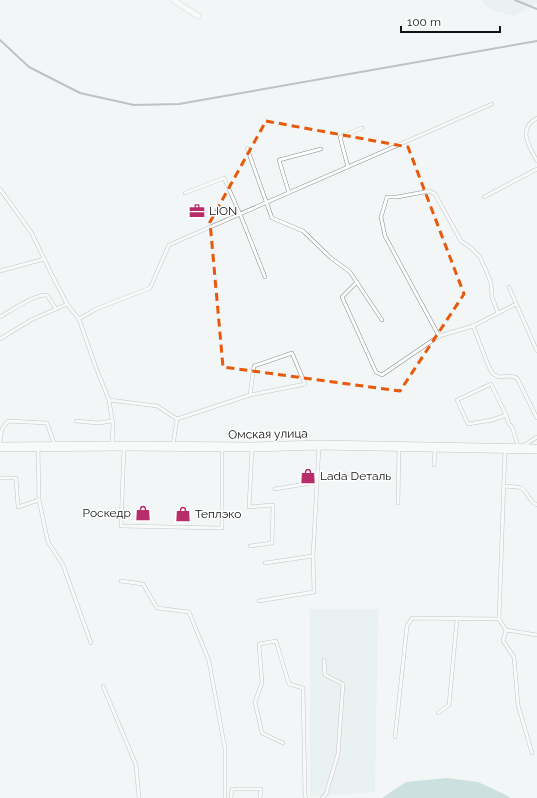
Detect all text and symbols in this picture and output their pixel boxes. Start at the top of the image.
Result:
scale bar [401,8,500,34]
text: 100 m [407,15,441,29]
office icon: LION [188,202,206,220]
place label: LION [209,204,237,218]
street label: Омская улица [228,426,308,442]
shop icon: Lada Dеталь [299,467,317,485]
place label: Lada Dеталь [320,469,391,483]
shop icon: Роскедр [134,504,152,522]
shop icon: Теплэко [174,505,192,523]
place label: Роскедр [82,506,131,520]
place label: Теплэко [195,507,241,521]

